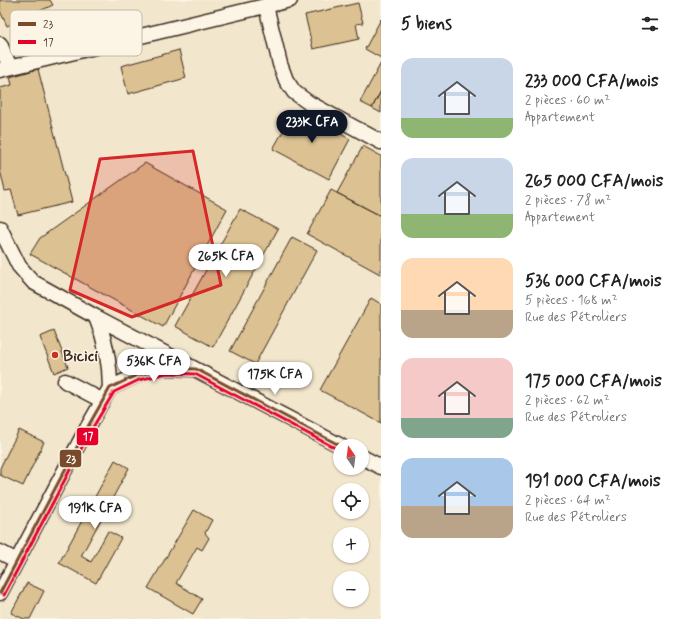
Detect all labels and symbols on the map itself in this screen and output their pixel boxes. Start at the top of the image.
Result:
legend [10,10,142,56]
text: 23 [43,18,53,32]
text: 17 [43,36,54,50]
pin: 233K CFA [271,110,353,144]
pin: 265K CFA [185,244,267,278]
place label: Bicici [63,346,98,367]
pin: 536K CFA [113,349,195,383]
marker: Bicici [50,350,60,360]
pin: 175K CFA [234,362,316,396]
line badge: 17 [76,427,99,446]
text: 17 [83,430,94,444]
north arrow [333,439,369,475]
line badge: 23 [59,449,82,468]
text: 23 [66,453,76,467]
pin: 191K CFA [54,496,136,530]

